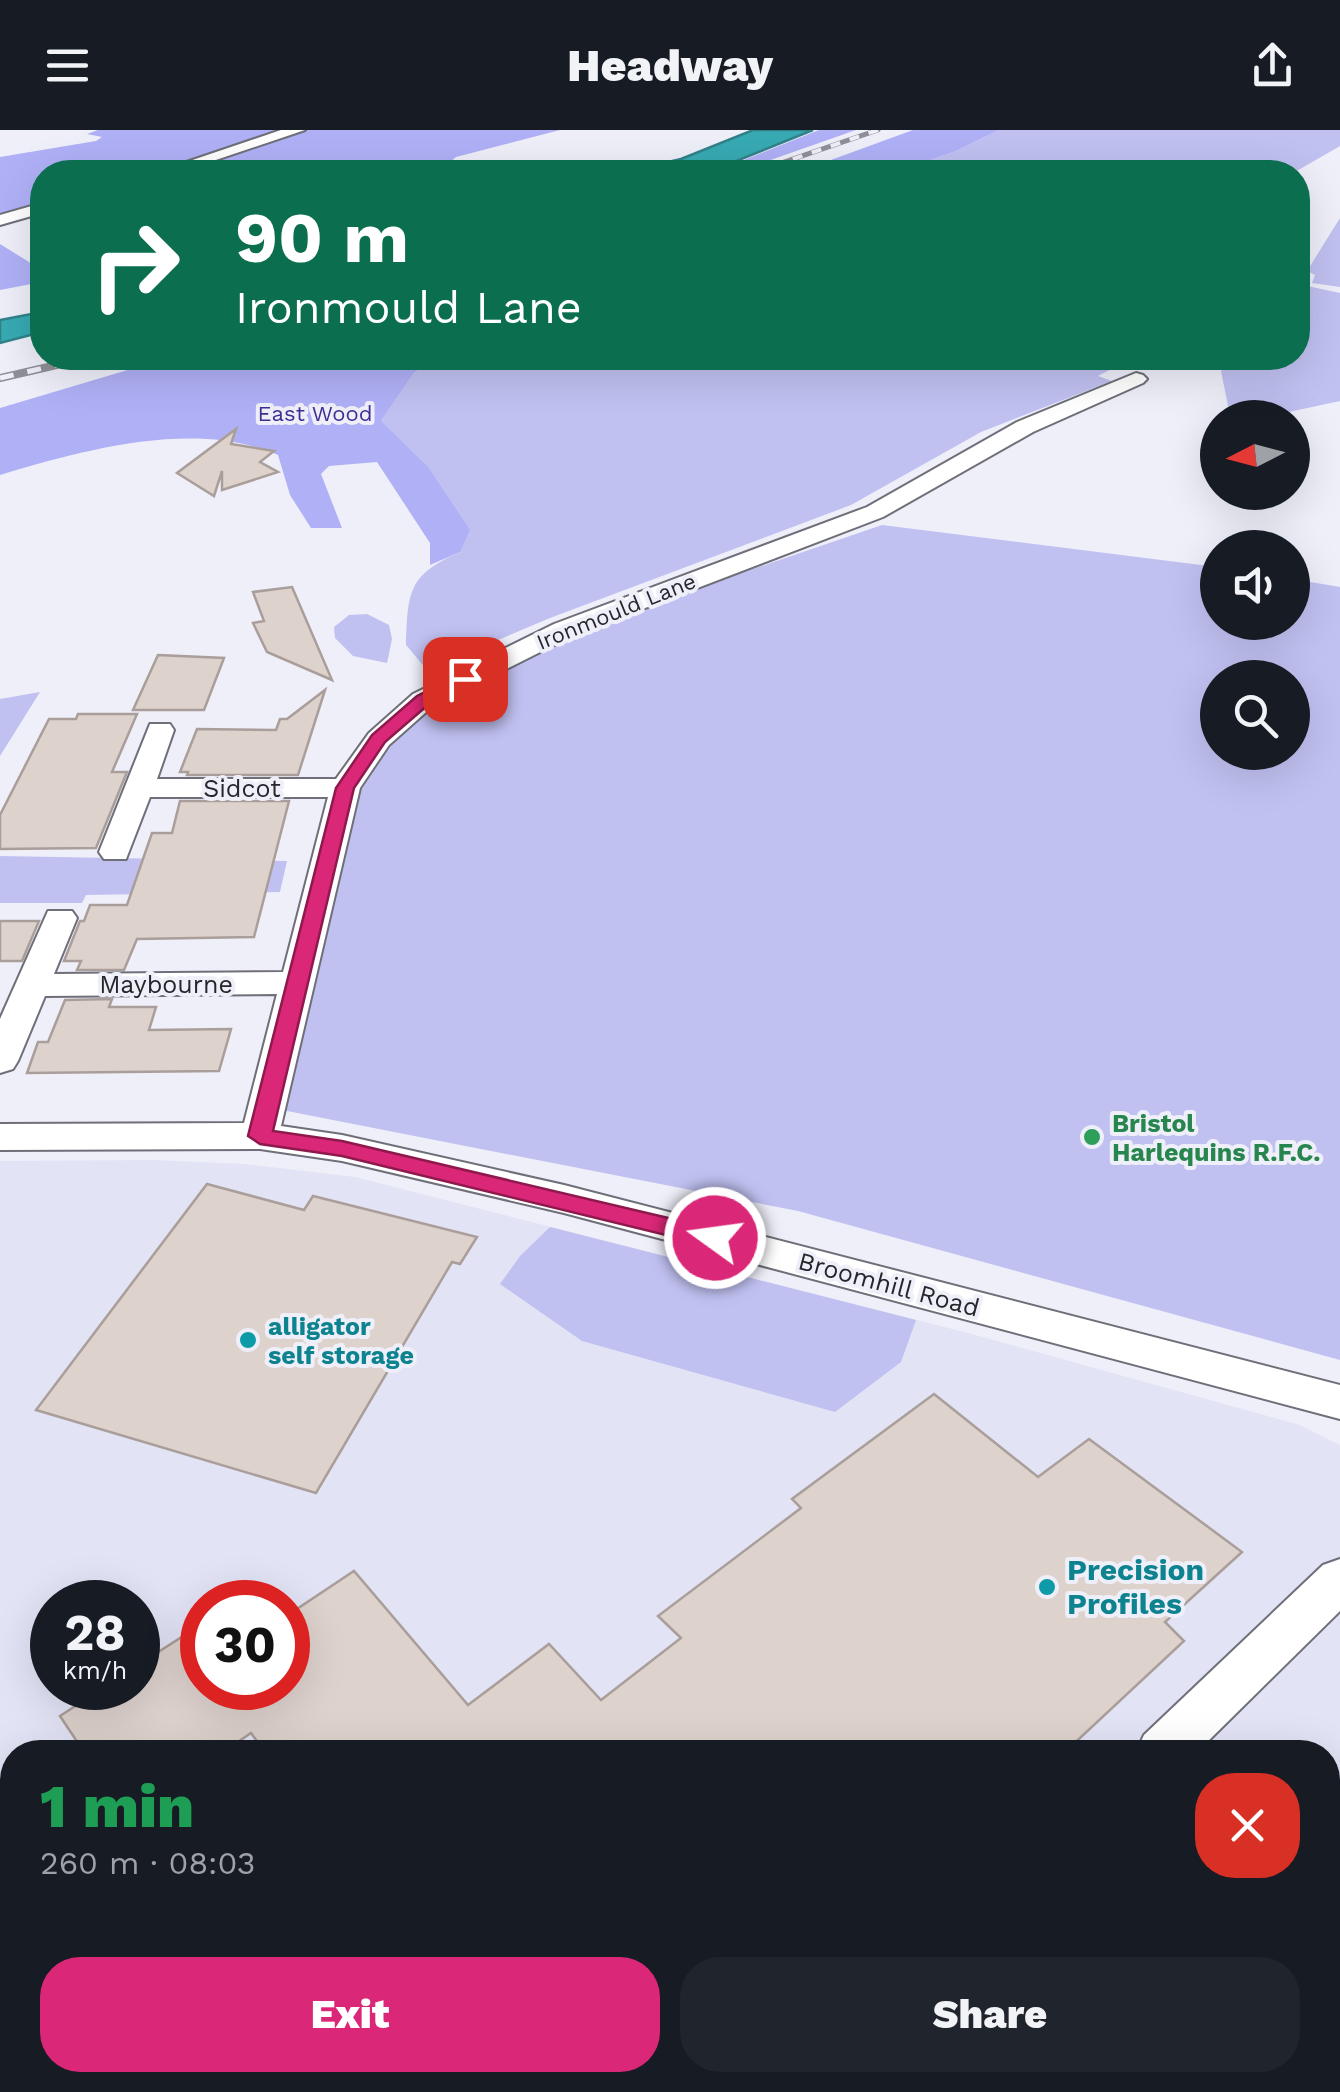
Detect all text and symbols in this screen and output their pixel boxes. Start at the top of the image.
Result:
icon: menu [40,38,95,93]
icon: share [1245,38,1300,93]
text: Headway [567,39,773,92]
text: 90 m [235,197,409,279]
icon: right [70,200,200,330]
text: Ironmould Lane [235,281,582,334]
north arrow [1200,400,1310,510]
map controls [1200,400,1310,770]
park label: East Wood [258,401,372,426]
button: sound [1200,530,1310,640]
street label: Ironmould Lane [533,568,699,655]
pin [423,637,508,722]
icon: arrive [438,652,493,707]
button: search [1200,660,1310,770]
street label: Sidcot [203,774,281,803]
street label: Maybourne [99,970,233,999]
place label: Bristol Harlequins R.F.C. [1112,1109,1321,1167]
marker: Bristol Harlequins R.F.C. [1081,1126,1103,1148]
position arrow [663,1186,767,1290]
street label: Broomhill Road [795,1246,982,1323]
place label: alligator self storage [268,1312,414,1370]
marker: alligator self storage [237,1329,259,1351]
place label: Precision Profiles [1067,1552,1204,1621]
marker: Precision Profiles [1036,1576,1058,1598]
speed limit sign: 30 [180,1580,310,1710]
text: 28 [64,1603,126,1662]
text: km/h [63,1656,127,1685]
text: 1 min [40,1771,194,1842]
button: close [1195,1773,1300,1878]
text: 260 m · 08:03 [40,1844,256,1882]
button: Exit [40,1957,660,2072]
button: Share [680,1957,1300,2072]

